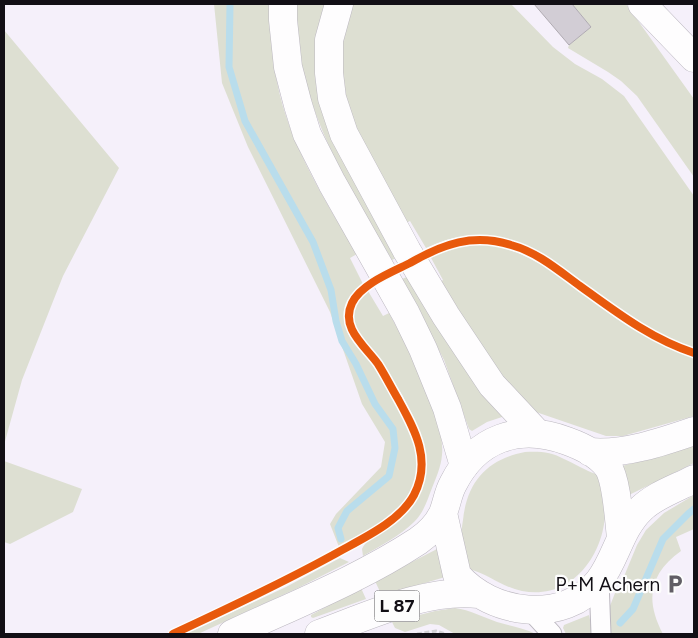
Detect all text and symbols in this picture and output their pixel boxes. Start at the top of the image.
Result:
place label: P+M Achern [555,573,660,596]
parking icon: P+M Achern [664,573,686,595]
road number: L 87 [374,590,420,622]

